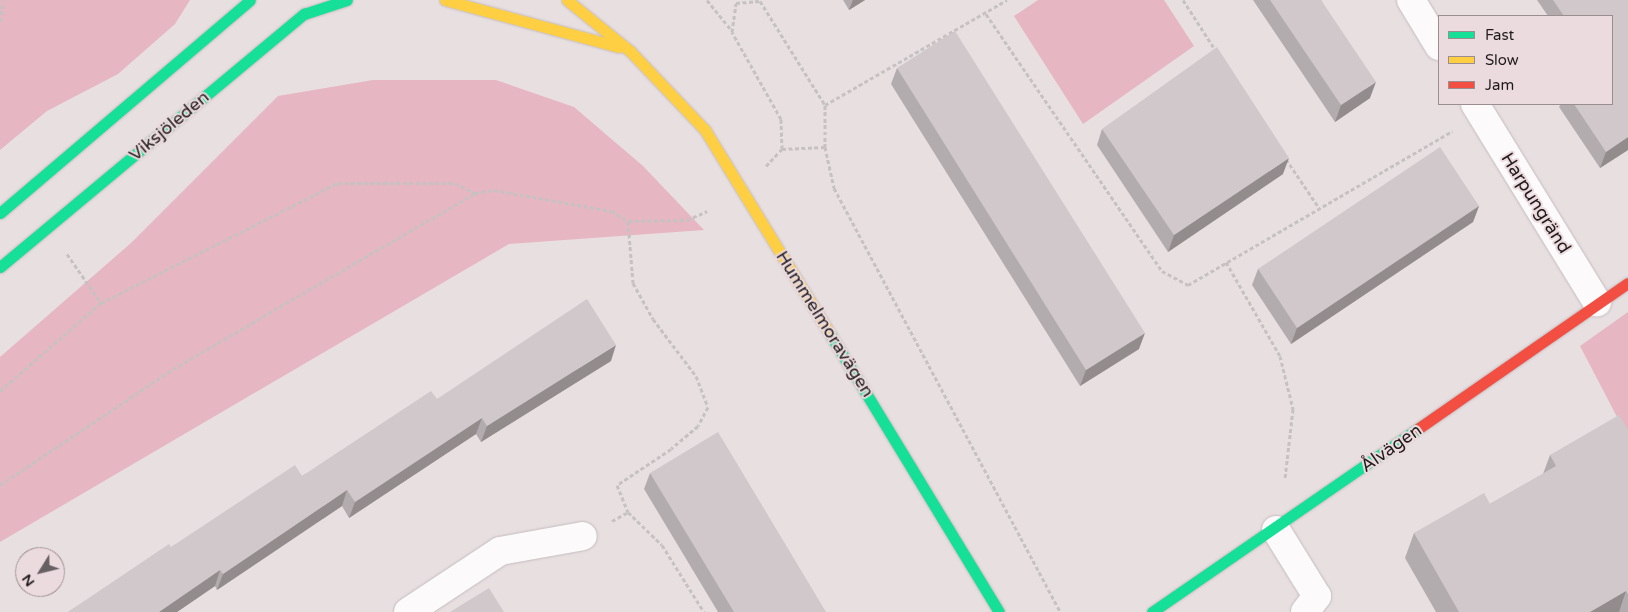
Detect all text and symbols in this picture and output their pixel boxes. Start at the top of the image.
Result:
legend [1438,15,1613,105]
text: Fast [1485,26,1514,44]
text: Slow [1485,51,1519,69]
text: Jam [1485,76,1514,94]
street label: Viksjöleden [125,86,213,166]
street label: Harpungränd [1496,149,1576,257]
street label: Hummelmoravägen [771,247,879,401]
street label: Ålvägen [1356,419,1426,477]
north arrow [15,547,65,597]
text: N [18,571,38,590]

